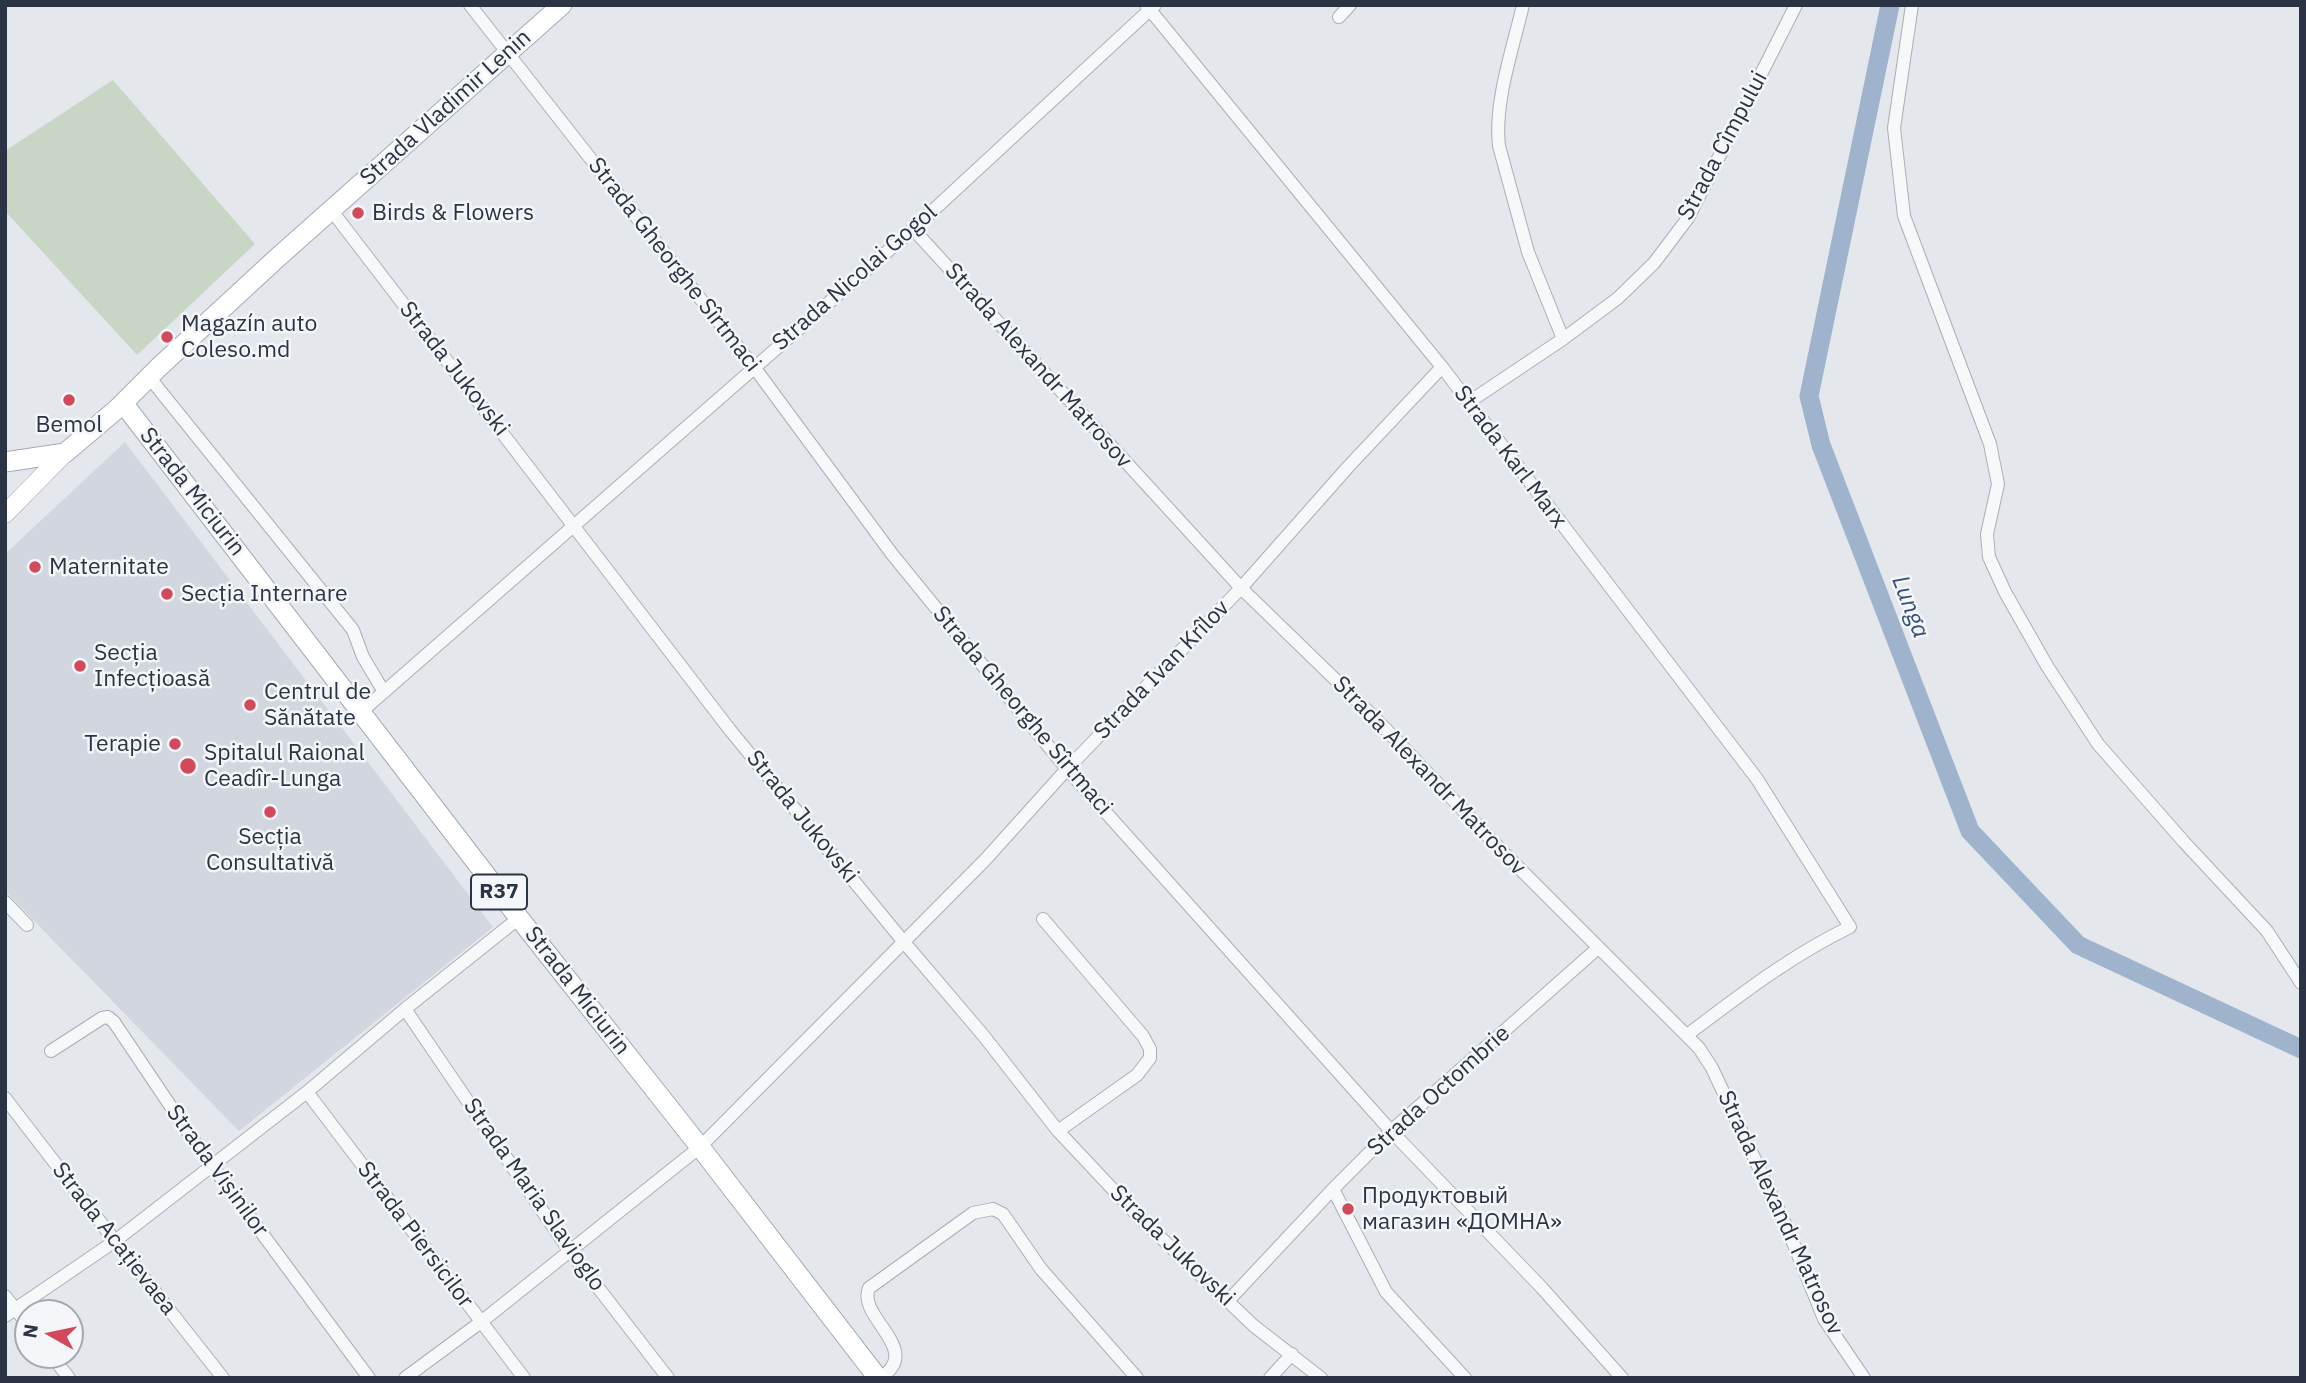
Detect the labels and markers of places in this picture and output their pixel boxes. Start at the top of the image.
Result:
place label: Birds & Flowers [372,199,534,227]
marker: Birds & Flowers [350,205,366,221]
place label: Magazín auto Coleso.md [181,310,317,364]
marker: Magazín auto Coleso.md [159,329,175,345]
marker: Bemol [61,392,77,408]
place label: Bemol [36,411,102,439]
place label: Maternitate [49,553,169,581]
marker: Maternitate [27,559,43,575]
place label: Secția Internare [181,580,348,608]
marker: Secția Internare [159,586,175,602]
place label: Secția Infecțioasă [94,639,210,693]
marker: Secția Infecțioasă [72,658,88,674]
place label: Centrul de Sănătate [264,678,371,732]
marker: Centrul de Sănătate [242,697,258,713]
place label: Terapie [84,730,161,758]
marker: Terapie [167,736,183,752]
place label: Spitalul Raional Ceadîr-Lunga [204,739,365,793]
marker: Spitalul Raional Ceadîr-Lunga [178,756,198,776]
marker: Secția Consultativă [262,804,278,820]
place label: Secția Consultativă [206,823,334,877]
place label: Продуктовый магазин «ДОМНА» [1362,1182,1562,1236]
marker: Продуктовый магазин «ДОМНА» [1340,1201,1356,1217]

